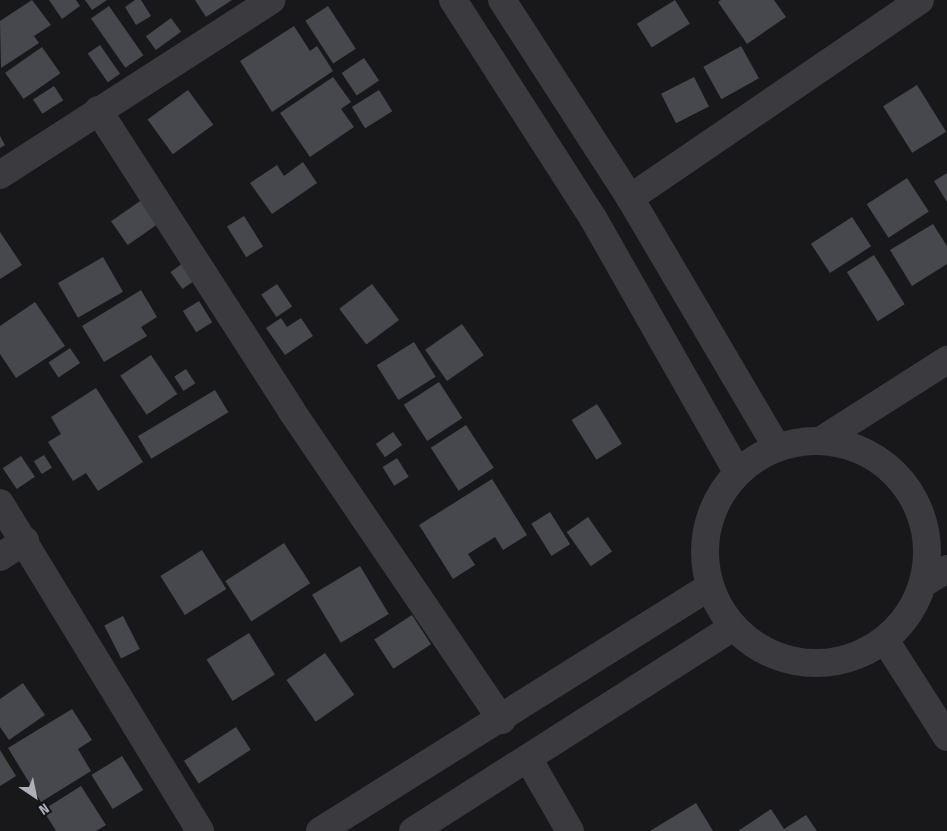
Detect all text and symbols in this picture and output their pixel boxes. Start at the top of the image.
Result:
north arrow [10,771,60,821]
text: N [35,799,52,818]

